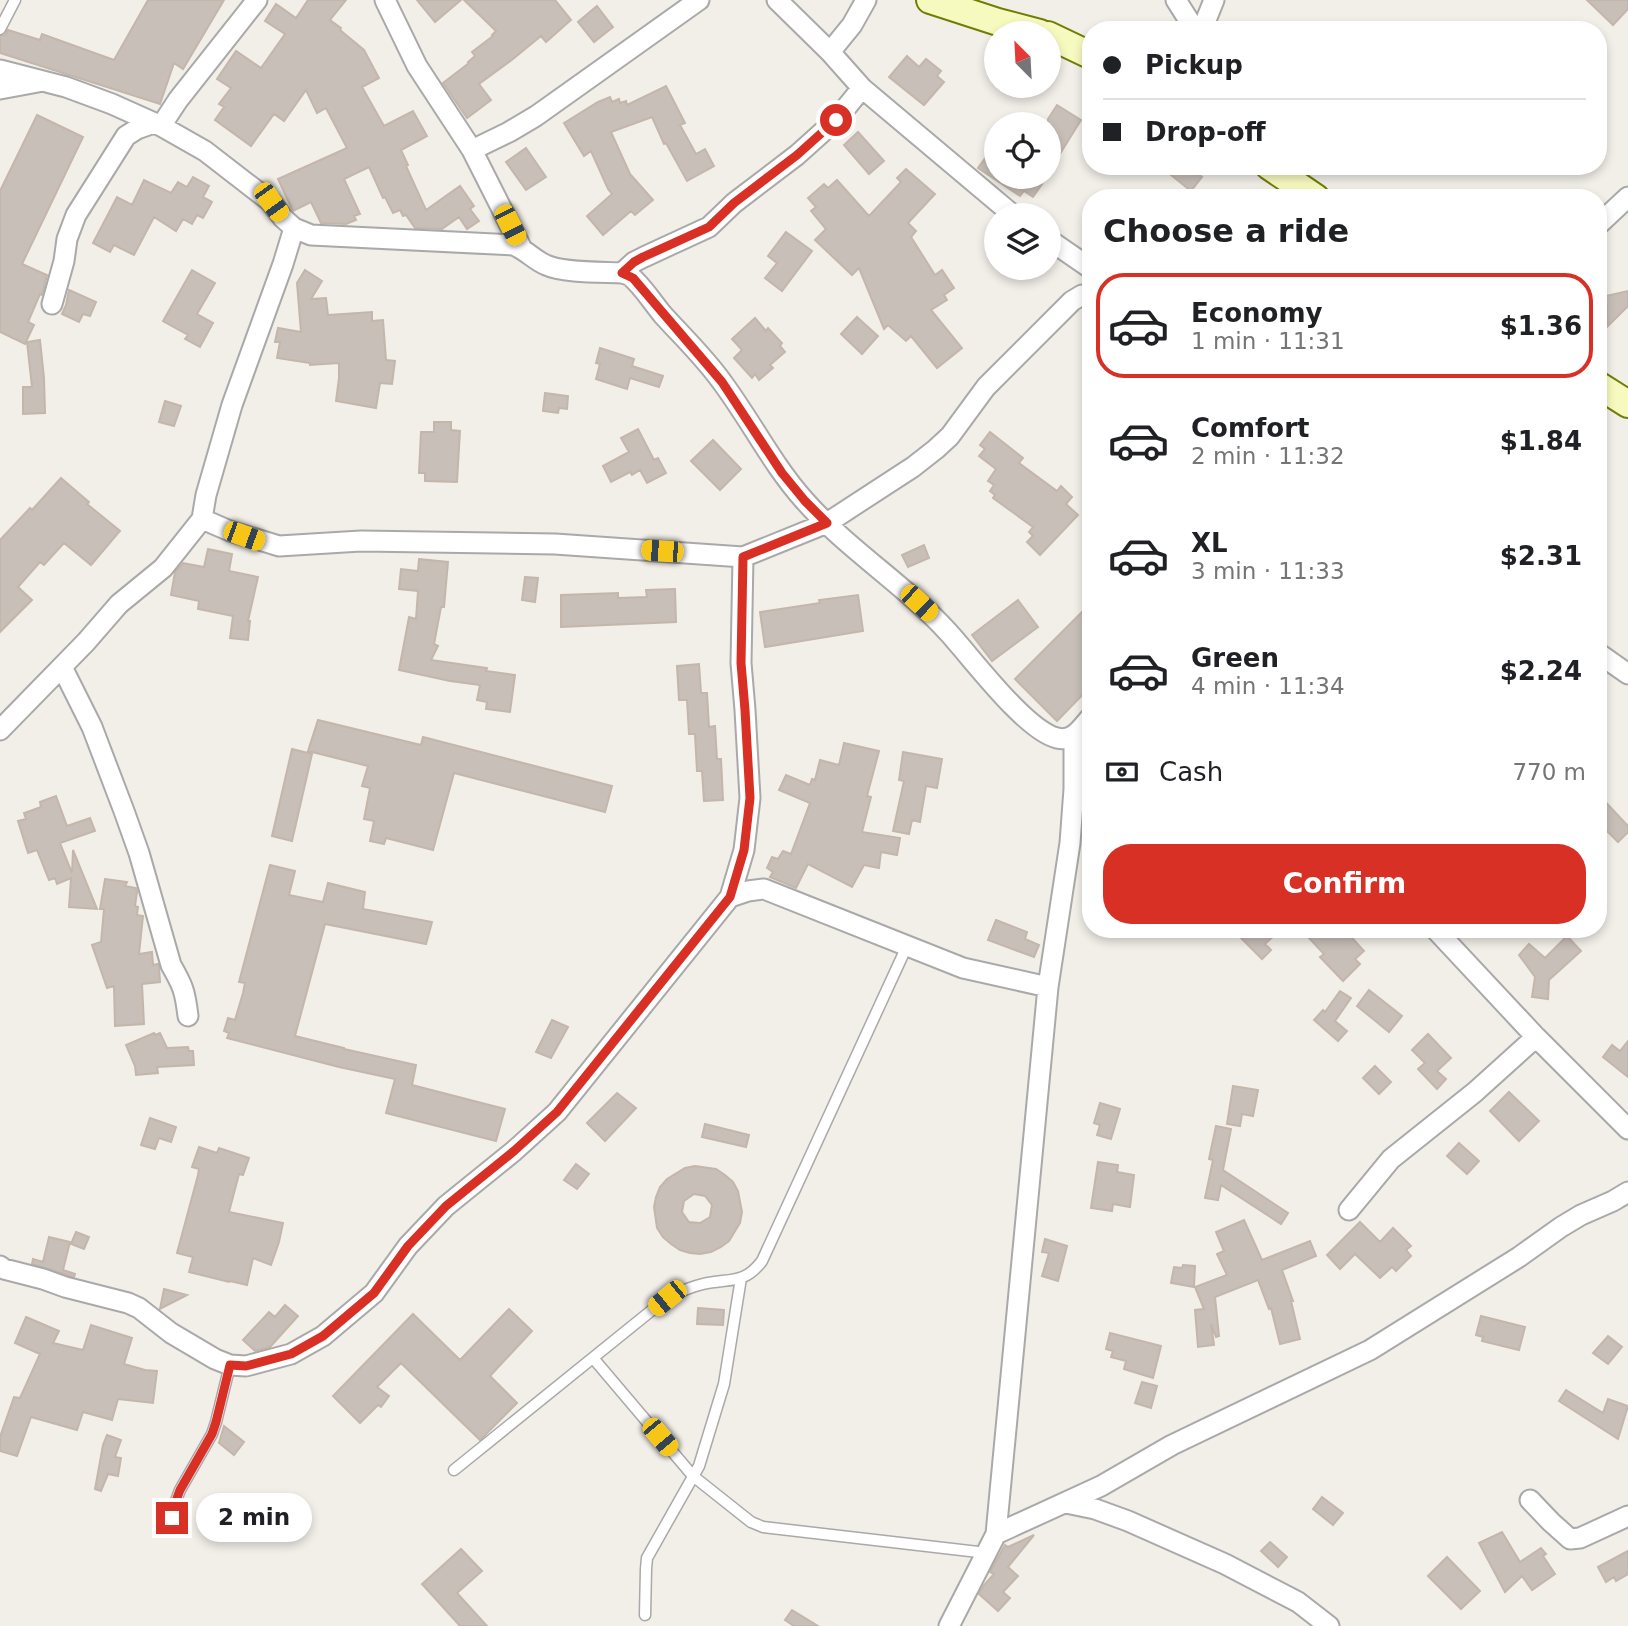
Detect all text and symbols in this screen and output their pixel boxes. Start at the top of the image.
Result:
north arrow [984,21,1060,98]
map controls [984,21,1061,280]
text: Pickup [1145,50,1243,80]
route start [820,104,852,136]
button: locate [984,112,1061,189]
text: Drop-off [1145,117,1266,147]
car [251,179,292,225]
car [492,202,529,248]
button: layers [984,203,1061,280]
text: Choose a ride [1103,212,1349,250]
icon: car [1107,294,1170,357]
text: Economy [1191,298,1322,328]
text: $1.36 [1500,311,1582,341]
text: 1 min · 11:31 [1191,328,1345,354]
icon: car [1107,409,1170,472]
text: Comfort [1191,413,1309,443]
text: $1.84 [1500,426,1582,456]
text: 2 min · 11:32 [1191,443,1345,469]
car [221,519,268,553]
icon: car [1107,524,1170,587]
text: XL [1191,528,1228,558]
car [641,539,684,563]
text: $2.31 [1500,541,1582,571]
text: 3 min · 11:33 [1191,558,1345,584]
car [897,581,942,625]
icon: car [1107,639,1170,702]
text: Green [1191,643,1279,673]
text: $2.24 [1500,656,1582,686]
text: 4 min · 11:34 [1191,673,1345,699]
icon: cash [1103,753,1141,791]
text: Cash [1159,757,1223,787]
text: 770 m [1512,759,1586,785]
button: Confirm [1103,844,1586,924]
car [645,1277,690,1319]
car [639,1414,682,1460]
callout: 2 min [196,1494,312,1542]
route end [156,1502,188,1534]
text: 2 min [218,1504,290,1530]

